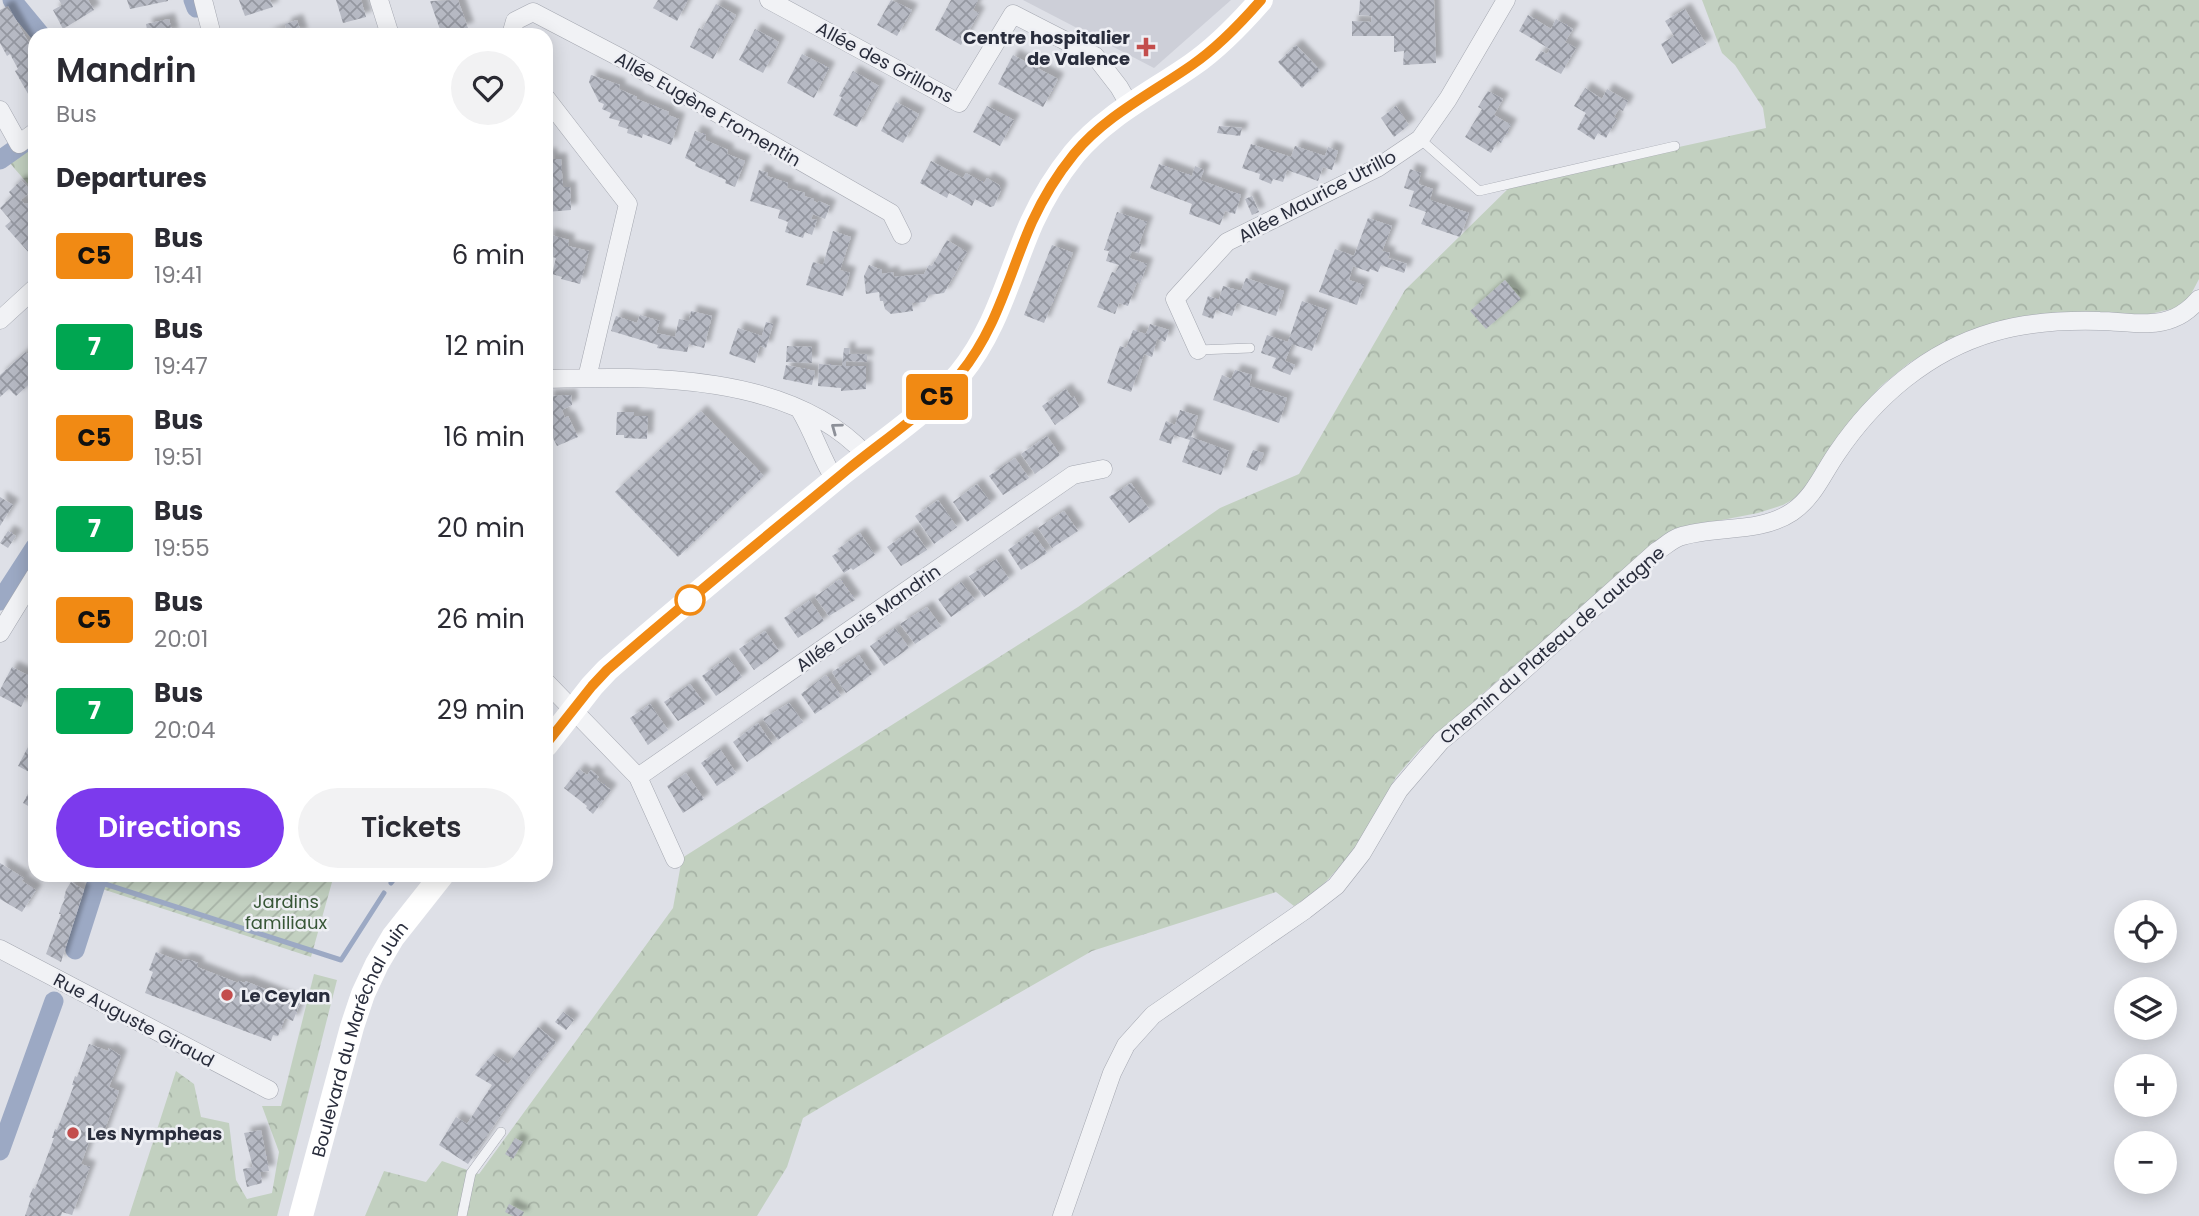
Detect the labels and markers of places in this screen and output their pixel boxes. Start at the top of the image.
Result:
place label: Centre hospitalier de Valence [963,25,1130,71]
marker: Centre hospitalier de Valence [1136,37,1156,57]
unlabelled marker [675,585,705,615]
place label: Le Ceylan [241,983,330,1008]
marker: Le Ceylan [219,987,235,1003]
place label: Les Nympheas [87,1121,222,1146]
marker: Les Nympheas [65,1125,81,1141]

